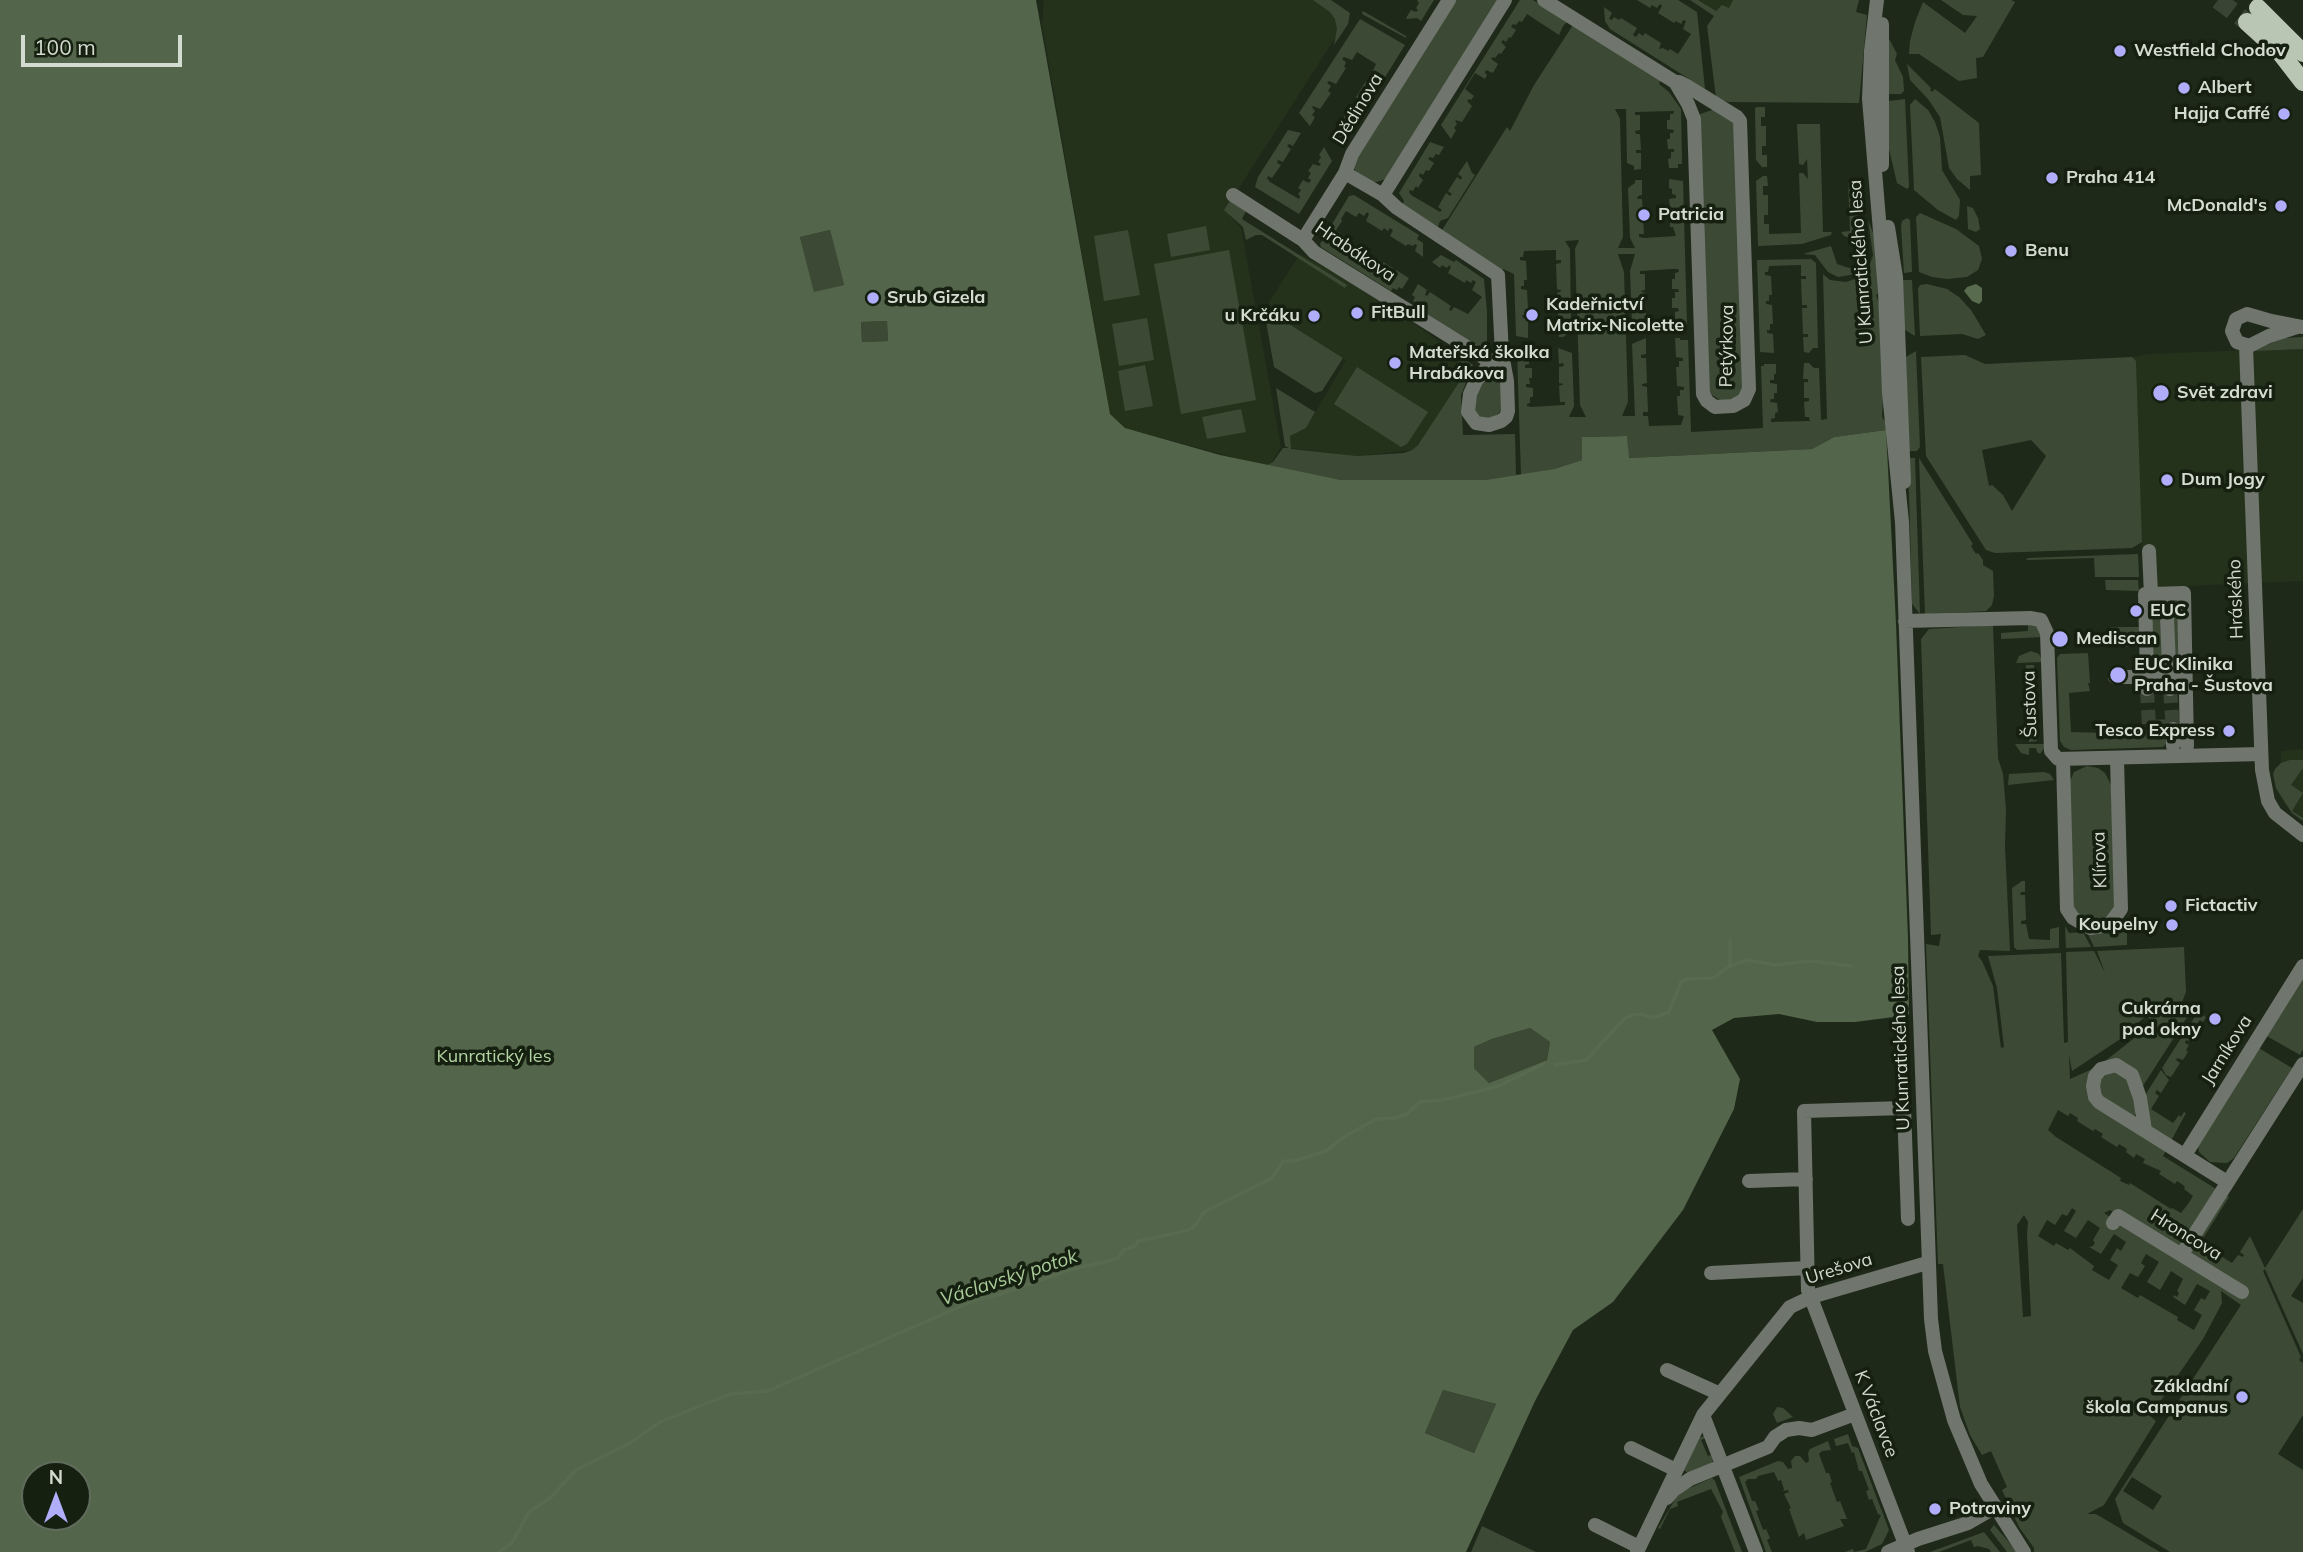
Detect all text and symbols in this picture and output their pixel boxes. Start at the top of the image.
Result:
scale bar [24,21,186,65]
text: 100 m [34,34,96,60]
place label: Westfield Chodov [2134,40,2286,62]
marker: Westfield Chodov [2112,43,2128,59]
street label: Dědinova [1328,69,1388,149]
place label: Albert [2198,77,2252,99]
marker: Albert [2176,80,2192,96]
place label: Hajja Caffé [2174,103,2270,125]
marker: Hajja Caffé [2276,106,2292,122]
place label: Praha 414 [2066,167,2155,189]
marker: Praha 414 [2044,170,2060,186]
street label: U Kunratického lesa [1844,179,1878,345]
place label: McDonald's [2167,195,2267,217]
marker: McDonald's [2273,198,2289,214]
place label: Patricia [1658,204,1724,226]
marker: Patricia [1636,207,1652,223]
street label: Hrabákova [1311,217,1399,287]
place label: Benu [2025,240,2069,262]
marker: Benu [2003,243,2019,259]
place label: Srub Gizela [887,287,986,309]
marker: Srub Gizela [865,290,881,306]
place label: Kadeřnictví Matrix-Nicolette [1546,294,1684,336]
place label: FitBull [1371,302,1425,324]
street label: Petýrkova [1715,304,1739,388]
place label: u Krčáku [1225,305,1300,327]
marker: FitBull [1349,305,1365,321]
marker: Kadeřnictví Matrix-Nicolette [1524,307,1540,323]
marker: u Krčáku [1306,308,1322,324]
place label: Mateřská školka Hrabákova [1409,342,1550,384]
marker: Mateřská školka Hrabákova [1387,355,1403,371]
place label: Svēt zdravi [2177,382,2273,404]
marker: Svēt zdravi [2151,383,2171,403]
place label: Dum Jogy [2181,469,2265,491]
marker: Dum Jogy [2159,472,2175,488]
street label: Hráského [2224,559,2248,639]
place label: EUC [2150,600,2186,622]
marker: EUC [2128,603,2144,619]
place label: Mediscan [2076,628,2157,650]
marker: Mediscan [2050,629,2070,649]
place label: EUC Klinika Praha - Šustova [2134,654,2273,696]
marker: EUC Klinika Praha - Šustova [2108,665,2128,685]
street label: Šustova [2018,670,2042,738]
place label: Tesco Express [2095,720,2215,742]
marker: Tesco Express [2221,723,2237,739]
street label: Klírova [2088,831,2112,889]
place label: Fictactiv [2185,895,2258,917]
marker: Fictactiv [2163,898,2179,914]
place label: Koupelny [2079,914,2158,936]
marker: Koupelny [2164,917,2180,933]
street label: U Kunratického lesa [1887,965,1915,1131]
place label: Cukrárna pod okny [2121,998,2201,1040]
street label: Jarníkova [2197,1011,2257,1089]
marker: Cukrárna pod okny [2207,1011,2223,1027]
park label: Kunratický les [436,1046,552,1068]
street label: Hroncova [2146,1205,2226,1265]
water label: Václavský potok [937,1245,1081,1311]
street label: Urešova [1803,1249,1875,1289]
street label: K Václavce [1850,1367,1902,1461]
place label: Základní škola Campanus [2086,1376,2228,1418]
marker: Základní škola Campanus [2234,1389,2250,1405]
north arrow [21,1461,91,1531]
text: N [49,1465,63,1489]
place label: Potraviny [1949,1498,2031,1520]
marker: Potraviny [1927,1501,1943,1517]

